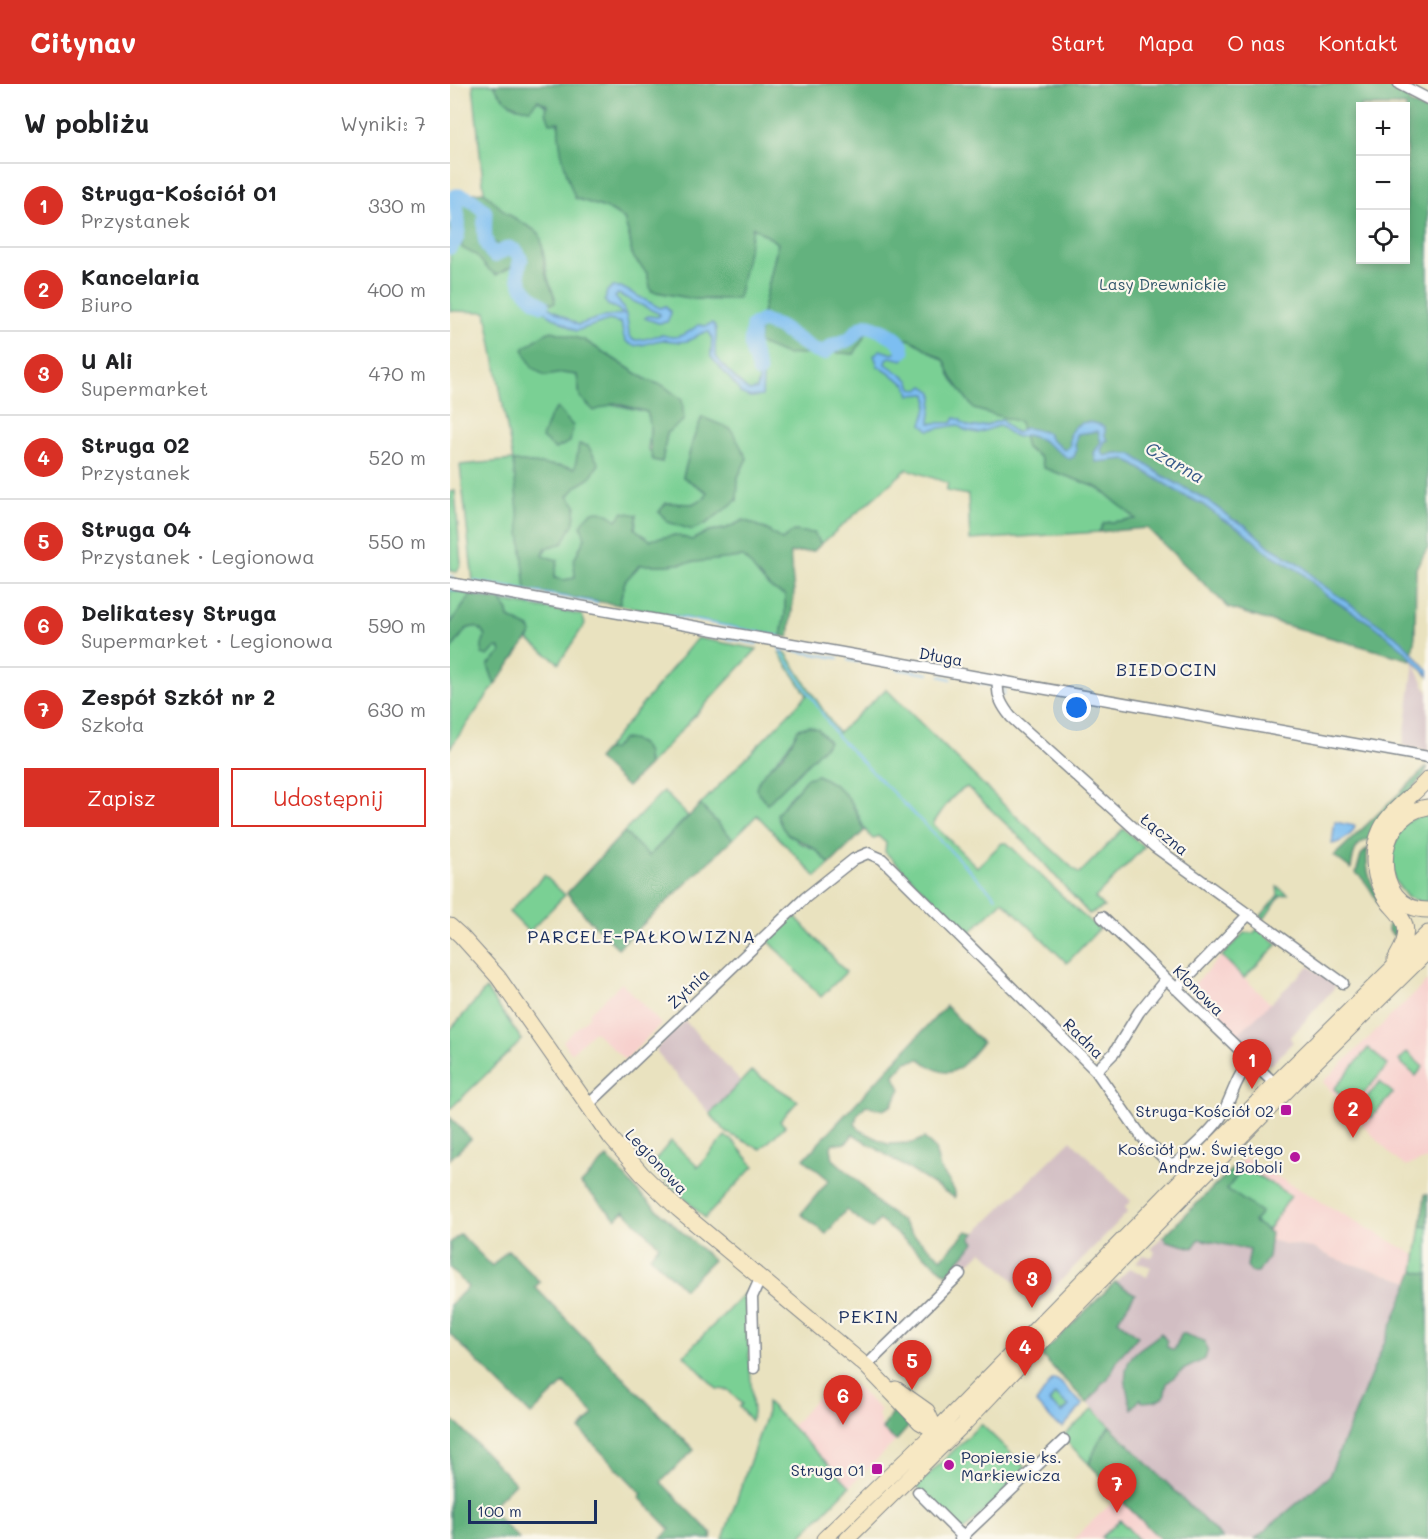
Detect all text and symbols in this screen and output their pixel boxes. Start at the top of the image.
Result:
text: Citynav [30,24,136,60]
text: Start [1051,29,1105,56]
text: Mapa [1138,29,1194,56]
text: O nas [1227,29,1285,56]
text: Kontakt [1318,29,1398,56]
map controls [1356,102,1410,264]
button: + [1356,102,1410,156]
text: W pobliżu [24,106,150,140]
text: Wyniki: 7 [340,110,426,136]
button: − [1356,156,1410,210]
text: Struga-Kościół 01 [81,178,277,207]
text: 1 [39,192,48,218]
text: 330 m [368,192,426,218]
text: Przystanek [81,207,190,233]
button: locate [1356,210,1410,264]
text: Kancelaria [81,262,200,291]
park label: Lasy Drewnickie [1099,273,1227,294]
text: 2 [38,276,49,302]
text: 400 m [367,276,426,302]
text: Biuro [81,291,132,317]
text: U Ali [81,346,133,375]
text: 3 [38,360,50,386]
text: 470 m [368,360,426,386]
text: Supermarket [81,375,208,401]
text: Struga 02 [81,430,190,459]
water label: Czarna [1141,436,1209,488]
text: 4 [37,444,50,470]
text: 520 m [369,444,426,470]
text: Przystanek [81,459,190,485]
text: Struga 04 [81,514,191,543]
text: 5 [38,528,49,554]
text: 550 m [368,528,426,554]
text: Przystanek · Legionowa [81,543,315,569]
text: Delikatesy Struga [81,598,277,627]
text: 6 [37,612,50,638]
text: 590 m [368,612,426,638]
text: Supermarket · Legionowa [81,627,333,653]
street label: Długa [918,642,965,670]
district label: BIEDOCIN [1116,657,1218,681]
text: Zespół Szkół nr 2 [81,682,275,711]
your location [1062,693,1091,722]
text: 7 [38,696,49,722]
text: 630 m [368,696,426,722]
text: Szkoła [81,711,145,737]
button: Zapisz [24,768,219,827]
button: Udostępnij [231,768,426,827]
street label: Łączna [1137,808,1193,860]
district label: PARCELE-PAŁKOWIZNA [527,924,757,948]
street label: Klonowa [1169,960,1229,1020]
street label: Żytnia [663,963,713,1013]
street label: Radna [1059,1013,1109,1063]
pin: 1 [1232,1040,1272,1089]
pin: 2 [1334,1088,1372,1138]
place label: Struga-Kościół 02 [1136,1100,1274,1121]
marker: Struga-Kościół 02 [1279,1103,1293,1117]
street label: Legionowa [621,1124,693,1198]
place label: Kościół pw. Świętego Andrzeja Boboli [1118,1138,1283,1177]
marker: Kościół pw. Świętego Andrzeja Boboli [1288,1150,1302,1164]
pin: 3 [1012,1258,1052,1308]
district label: PEKIN [839,1304,899,1328]
pin: 4 [1006,1326,1044,1376]
pin: 5 [892,1340,932,1390]
pin: 6 [824,1376,862,1425]
place label: Popiersie ks. Markiewicza [961,1446,1062,1485]
marker: Popiersie ks. Markiewicza [942,1458,956,1472]
place label: Struga 01 [791,1459,865,1480]
marker: Struga 01 [870,1462,884,1476]
pin: 7 [1098,1464,1136,1513]
scale bar [468,1497,597,1524]
text: 100 m [477,1500,522,1521]

